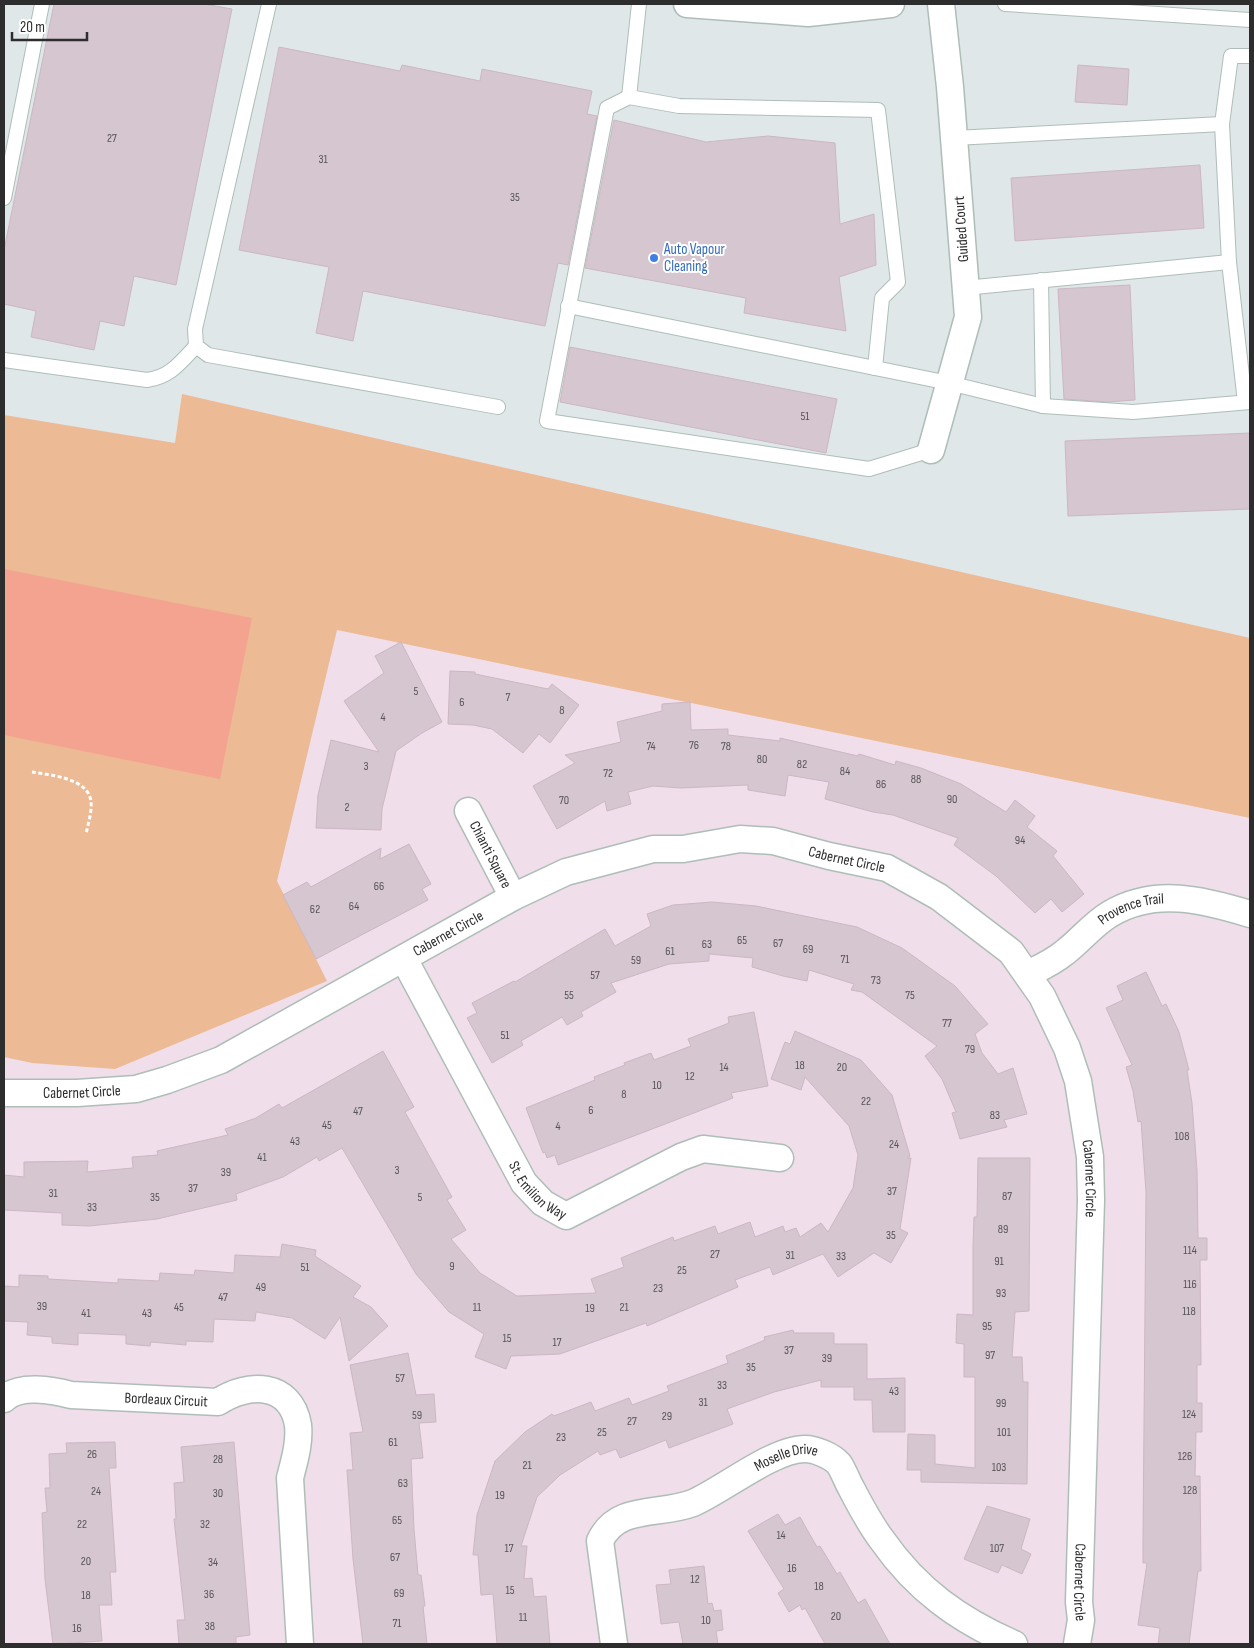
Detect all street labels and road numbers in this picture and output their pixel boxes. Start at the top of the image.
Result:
street label: Guided Court [950,195,973,263]
street label: Chianti Square [465,818,516,892]
street label: Cabernet Circle [806,842,887,877]
street label: Provence Trail [1094,889,1164,929]
street label: Cabernet Circle [410,906,487,961]
street label: Cabernet Circle [43,1081,121,1103]
street label: Cabernet Circle [1077,1138,1100,1218]
street label: St. Emilion Way [504,1158,570,1224]
street label: Bordeaux Circuit [124,1389,209,1412]
street label: Moselle Drive [751,1440,820,1476]
street label: Cabernet Circle [1069,1543,1090,1622]

